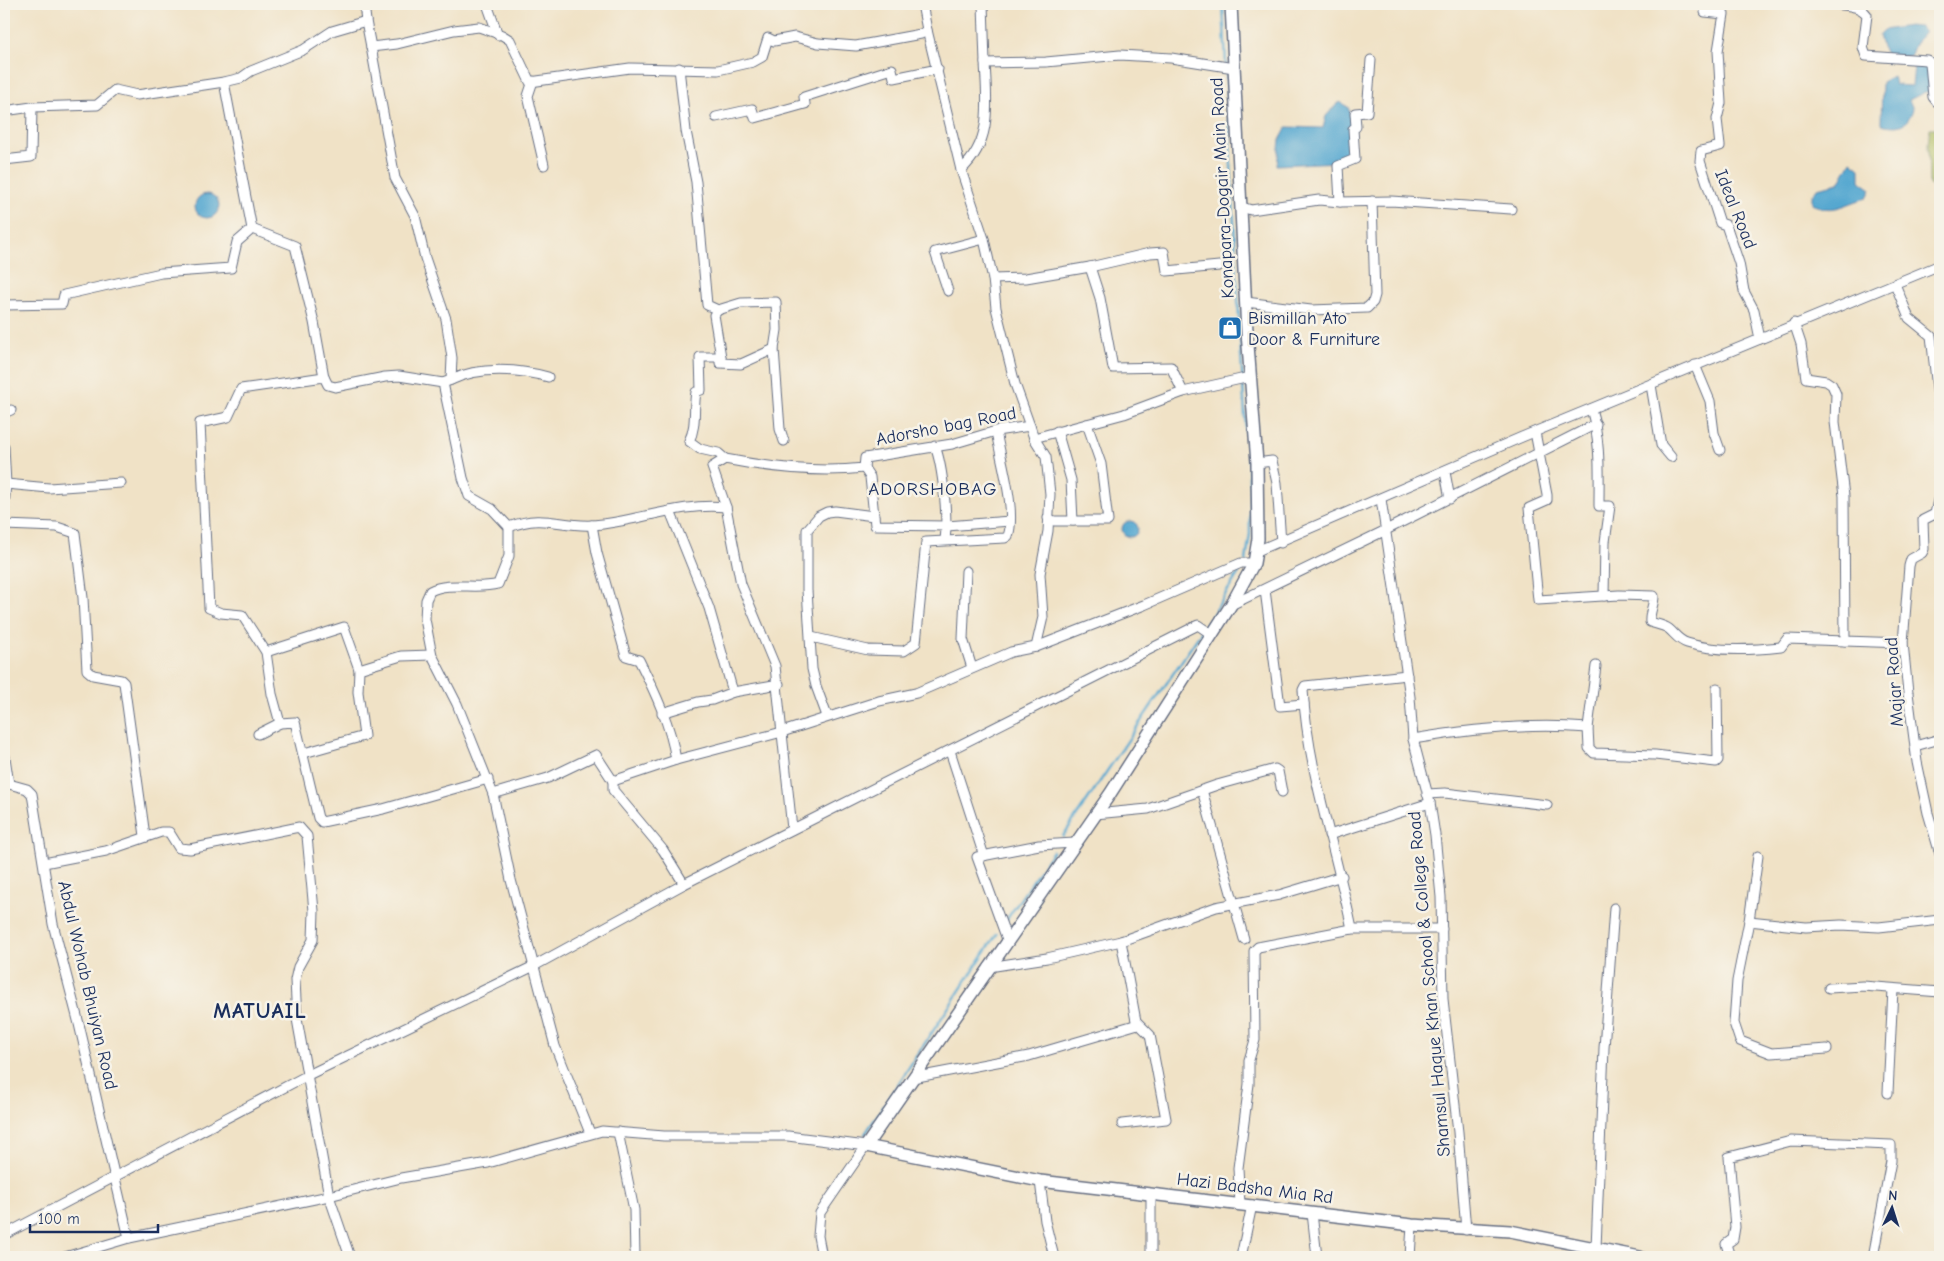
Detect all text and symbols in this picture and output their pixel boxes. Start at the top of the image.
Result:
street label: Konapara-Dogair Main Road [1206,77,1239,299]
street label: Ideal Road [1710,166,1761,252]
place label: Bismillah Ato Door & Furniture [1248,308,1380,350]
shop icon: Bismillah Ato Door & Furniture [1217,315,1243,341]
street label: Adorsho bag Road [874,403,1018,450]
district label: ADORSHOBAG [868,478,998,500]
street label: Majar Road [1881,636,1908,728]
street label: Shamsul Haque Khan School & College Road [1404,810,1455,1158]
street label: Abdul Wohab Bhuiyan Road [53,879,122,1092]
district label: MATUAIL [213,998,307,1024]
street label: Hazi Badsha Mia Rd [1176,1168,1334,1208]
north arrow [1866,1184,1916,1234]
text: N [1888,1187,1898,1204]
scale bar [30,1201,158,1233]
text: 100 m [38,1210,80,1228]

